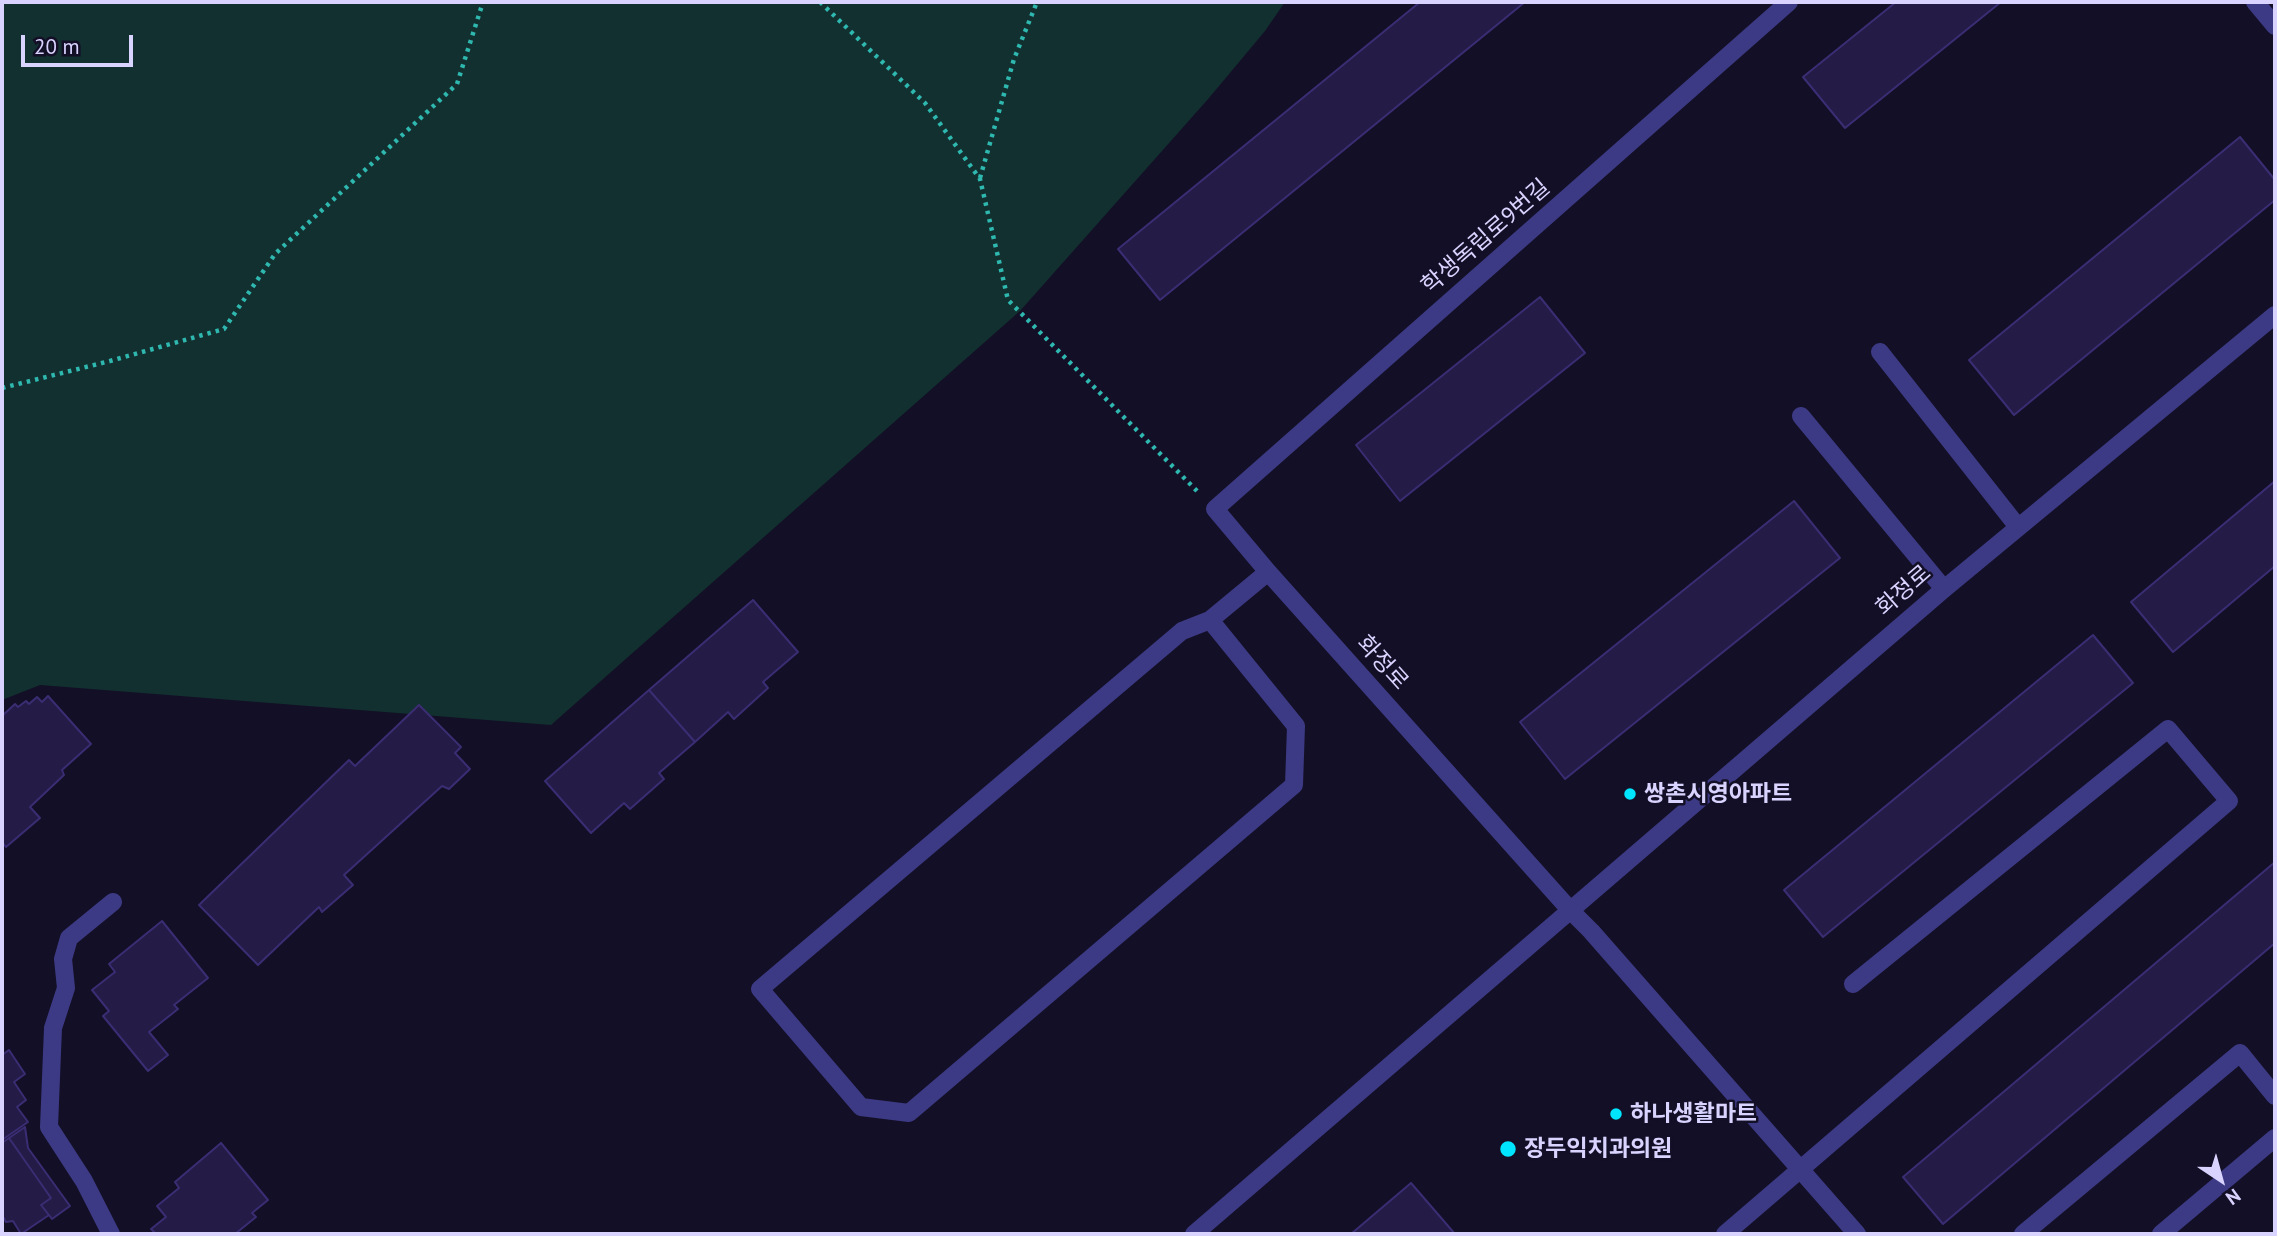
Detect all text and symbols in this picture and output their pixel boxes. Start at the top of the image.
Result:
scale bar [24,21,136,65]
text: 20 m [34,33,80,60]
street label: 학생독립로9번길 [1416,174,1556,300]
street label: 화정로 [1871,560,1937,622]
street label: 화정로 [1351,630,1413,696]
place label: 쌍촌시영아파트 [1644,780,1792,808]
marker: 쌍촌시영아파트 [1622,786,1638,802]
place label: 하나생활마트 [1630,1100,1757,1128]
marker: 하나생활마트 [1608,1106,1624,1122]
place label: 장두익치과의원 [1524,1135,1672,1163]
marker: 장두익치과의원 [1498,1139,1518,1159]
north arrow [2186,1145,2256,1215]
text: N [2221,1184,2245,1210]

